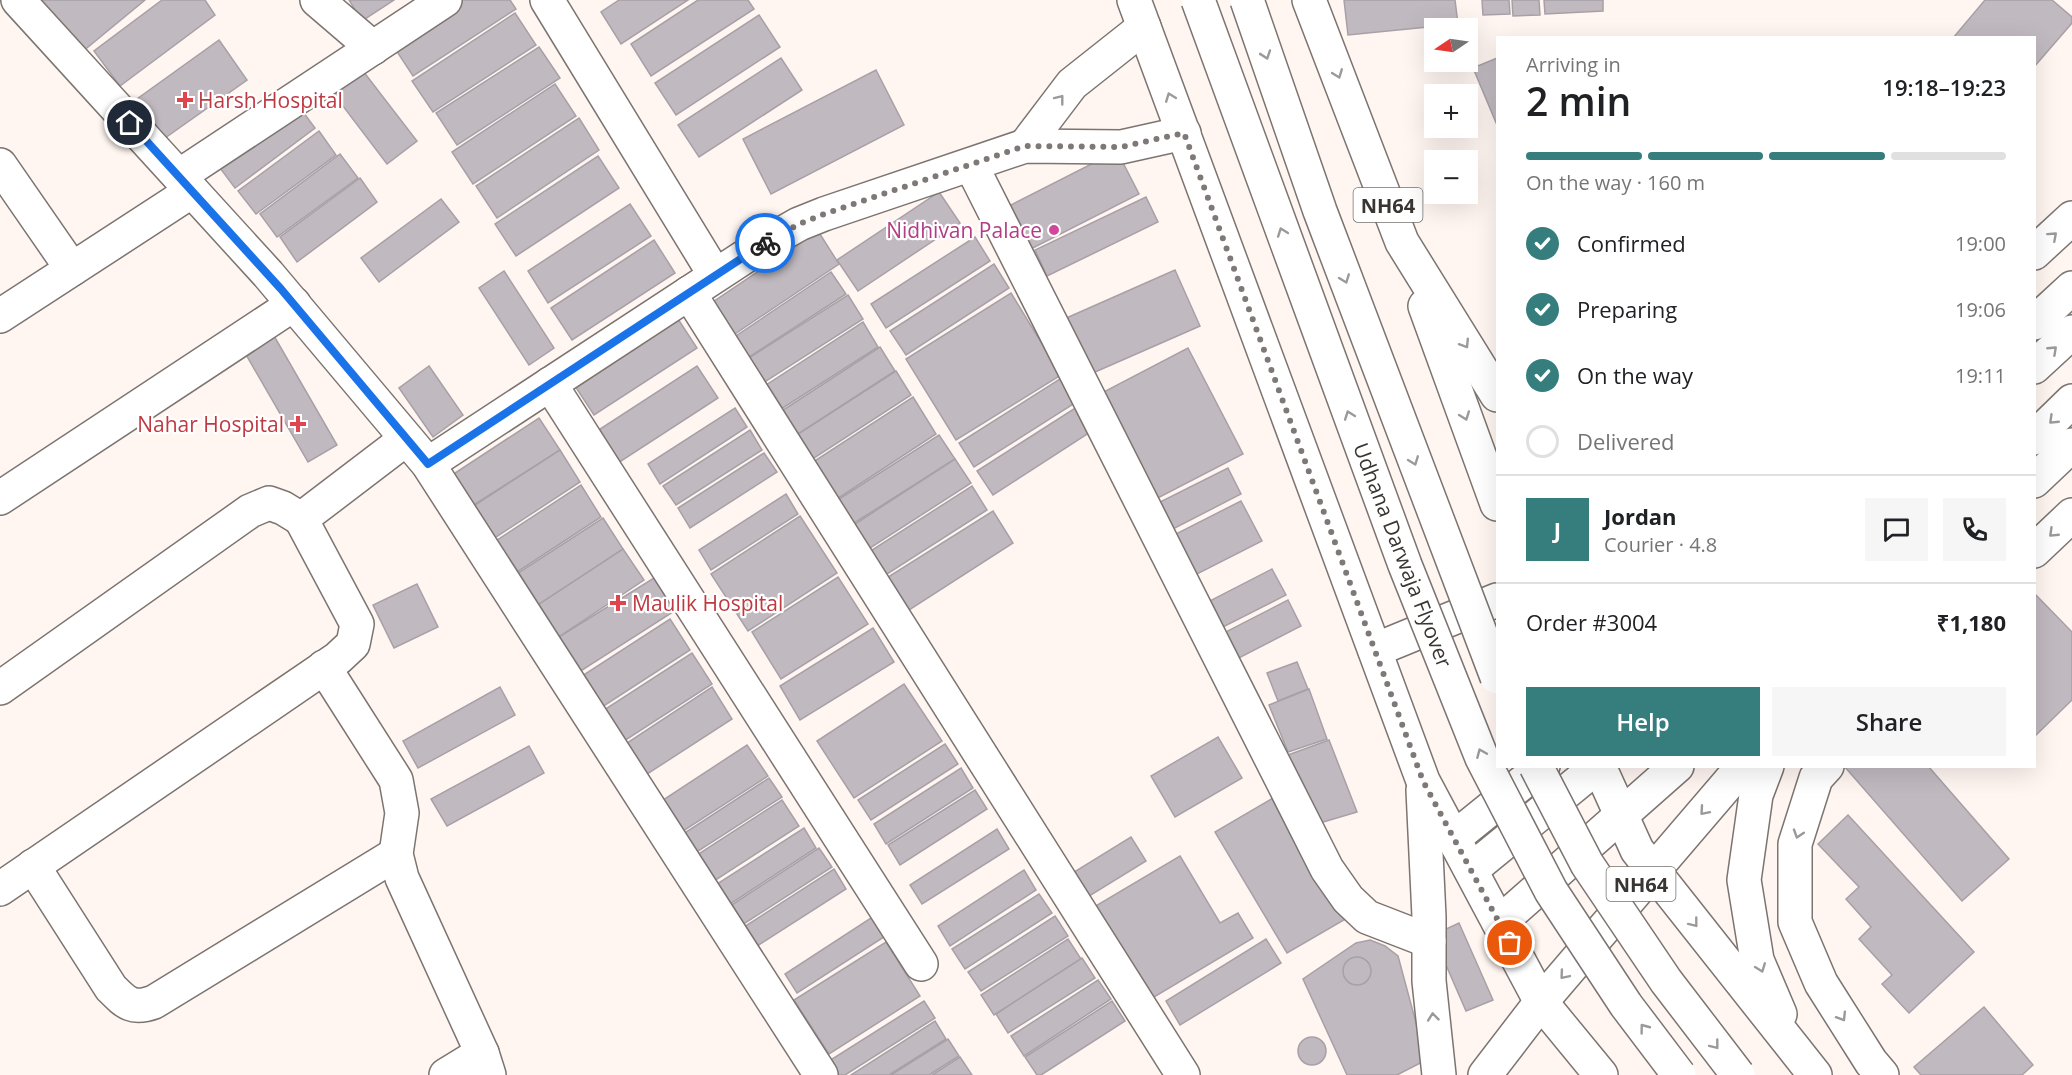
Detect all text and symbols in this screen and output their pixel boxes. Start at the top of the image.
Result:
north arrow [1424,18,1478,72]
map controls [1424,18,1478,204]
one-way arrow [1259,49,1271,60]
text: Arriving in [1526,51,1621,78]
one-way arrow [1330,68,1343,79]
text: 19:18–19:23 [1882,72,2006,102]
text: 2 min [1526,74,1631,127]
button: + [1424,84,1478,138]
place label: Harsh Hospital [198,86,343,114]
marker: Harsh Hospital [176,91,194,109]
one-way arrow [1165,93,1178,103]
one-way arrow [1052,95,1063,106]
pin [104,97,155,148]
icon: home [113,106,146,139]
button: − [1424,150,1478,204]
text: On the way · 160 m [1526,169,1705,196]
road number: NH64 [1354,188,1422,222]
courier [735,213,795,273]
place label: Nidhivan Palace [886,216,1042,244]
marker: Nidhivan Palace [1047,223,1061,237]
icon: bike [749,227,782,260]
one-way arrow [1277,227,1289,238]
icon: check [1526,227,1559,260]
text: Confirmed [1577,228,1686,258]
text: 19:00 [1955,230,2006,257]
one-way arrow [2046,232,2057,243]
one-way arrow [1338,273,1351,283]
icon: check [1526,293,1559,326]
text: Preparing [1577,294,1677,324]
text: 19:06 [1955,296,2006,323]
one-way arrow [1458,338,1470,348]
one-way arrow [2046,346,2057,357]
icon: check [1526,359,1559,392]
text: On the way [1577,360,1693,390]
text: 19:11 [1955,362,2006,389]
place label: Nahar Hospital [137,410,284,438]
one-way arrow [1344,410,1357,421]
one-way arrow [1458,410,1470,421]
one-way arrow [2049,412,2060,423]
marker: Nahar Hospital [289,415,307,433]
text: Delivered [1577,426,1675,456]
street label: Udhana Darwaja Flyover [1347,439,1459,672]
one-way arrow [1406,455,1419,466]
button: chat [1865,498,1928,561]
button: phone [1943,498,2006,561]
text: Jordan [1604,501,1677,531]
text: J [1554,514,1561,544]
one-way arrow [2049,525,2060,536]
text: Courier · 4.8 [1604,531,1717,558]
place label: Maulik Hospital [632,589,783,617]
marker: Maulik Hospital [609,594,627,612]
text: Order #3004 [1526,607,1657,637]
text: ₹1,180 [1937,607,2006,637]
button: Help [1526,687,1760,756]
button: Share [1772,687,2006,756]
one-way arrow [1476,748,1488,759]
one-way arrow [1700,804,1711,815]
one-way arrow [1793,828,1806,839]
road number: NH64 [1606,867,1676,901]
one-way arrow [1687,916,1698,927]
pin [1484,917,1535,968]
icon: bag [1493,926,1526,959]
one-way arrow [1754,961,1766,972]
one-way arrow [1560,968,1571,979]
one-way arrow [1835,1011,1847,1021]
one-way arrow [1427,1012,1439,1021]
one-way arrow [1640,1024,1651,1035]
one-way arrow [1707,1038,1718,1049]

